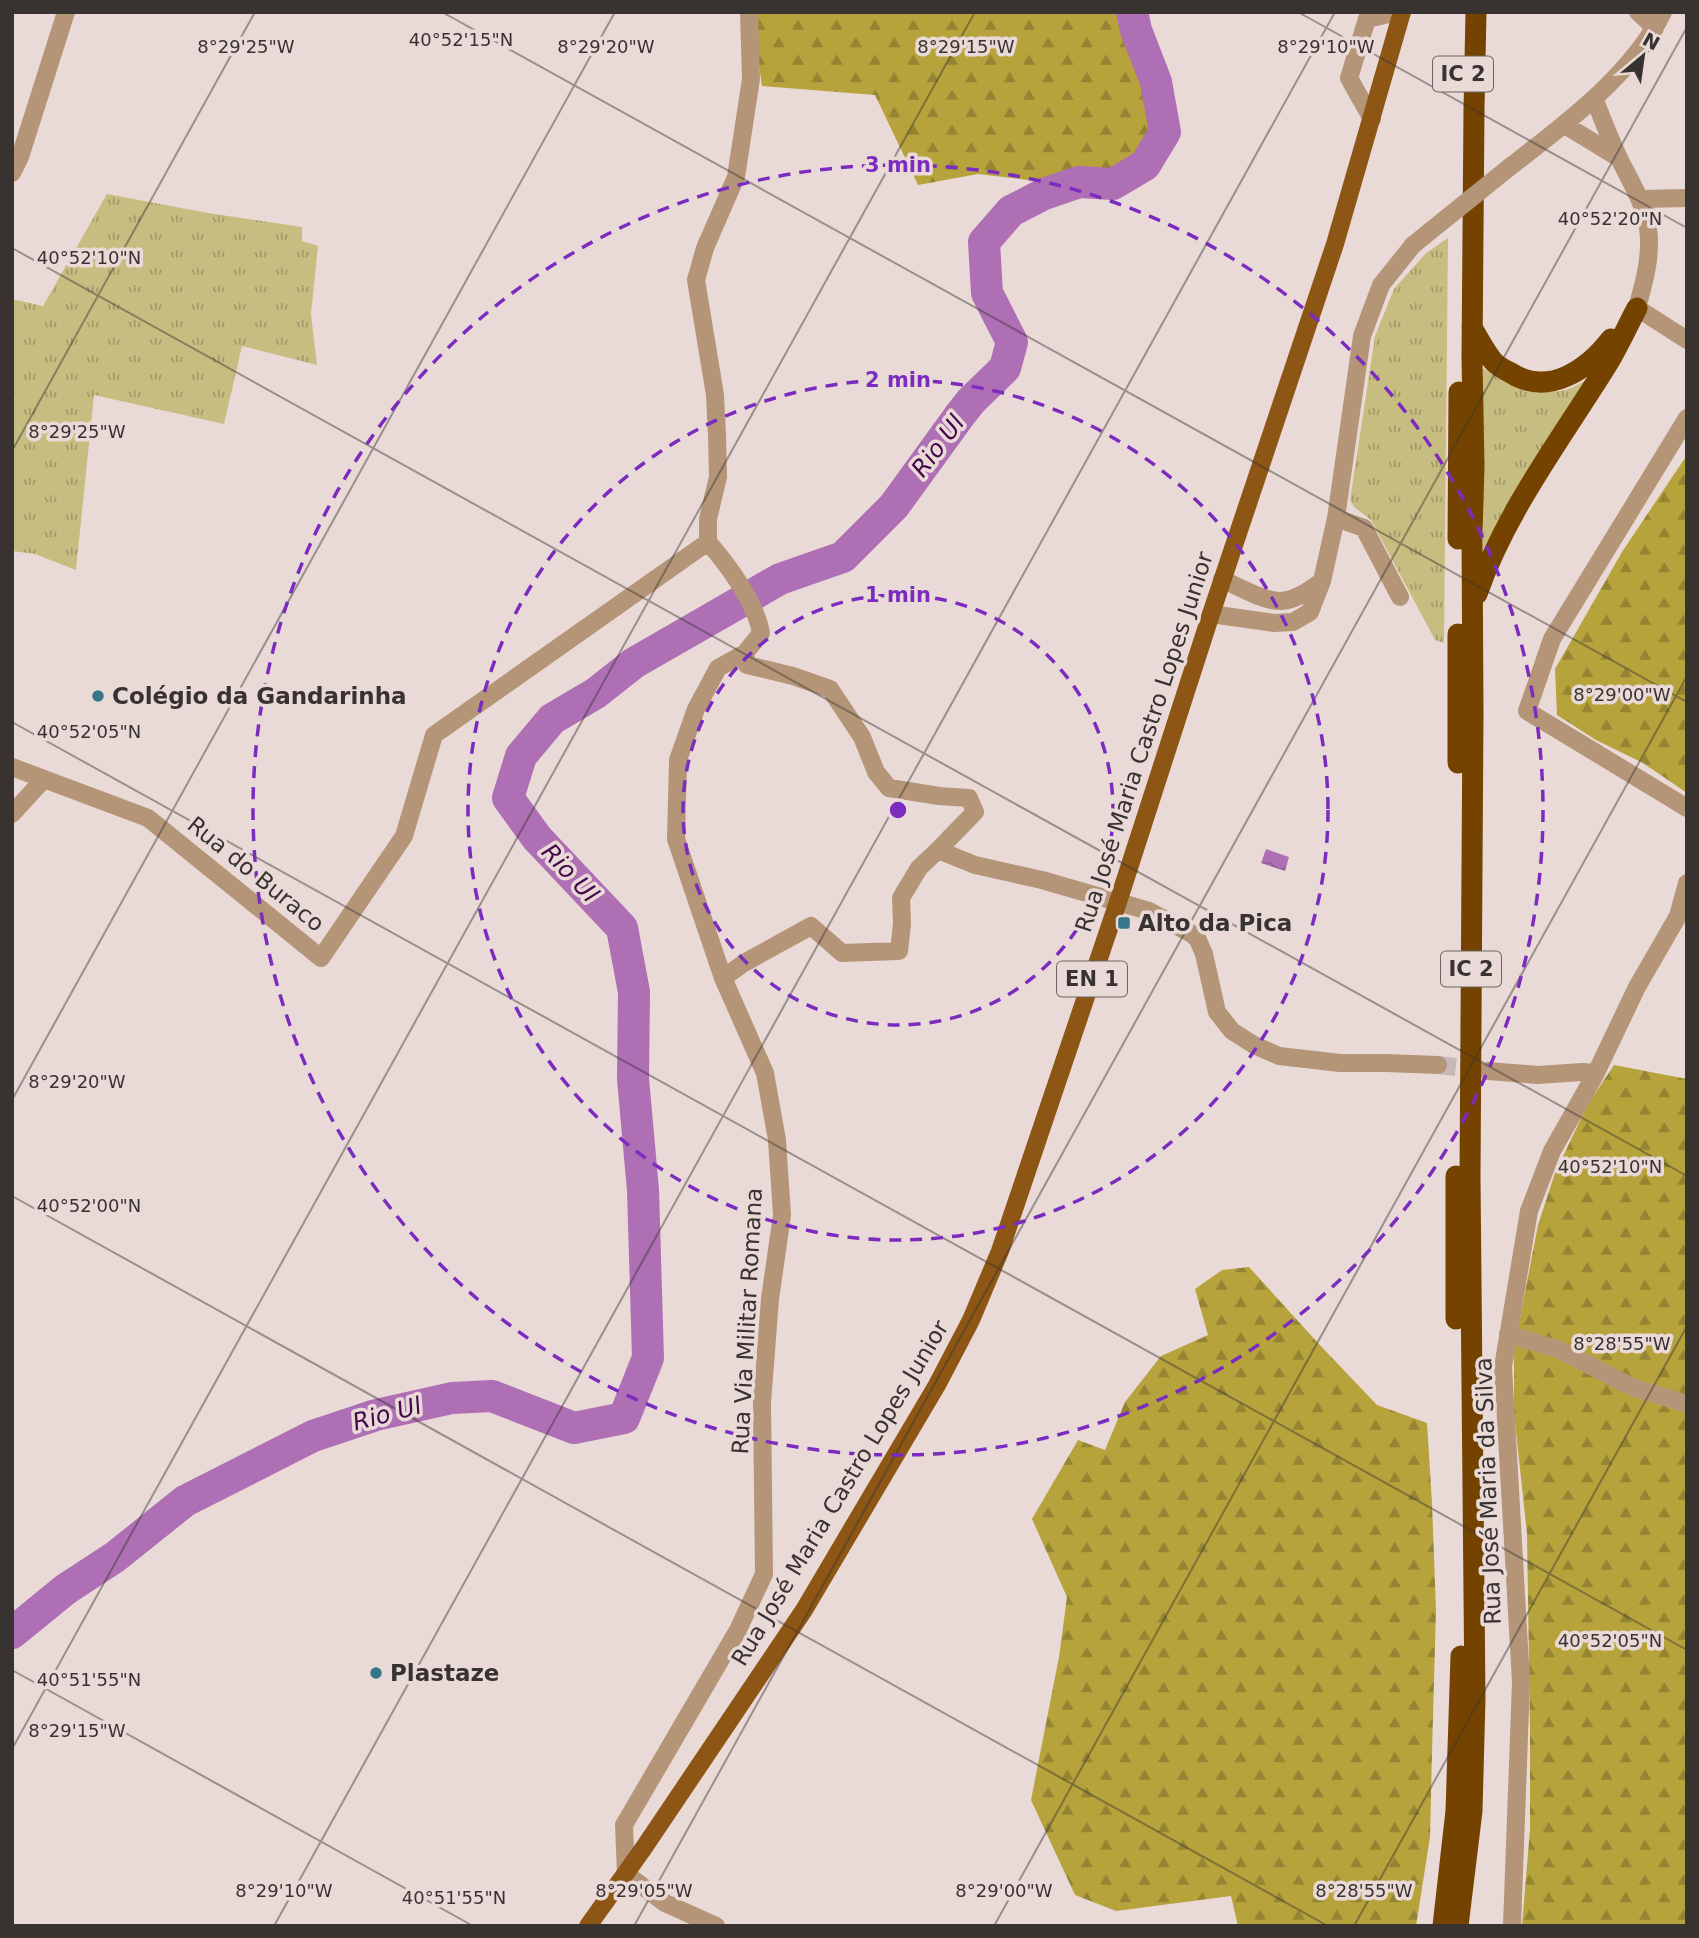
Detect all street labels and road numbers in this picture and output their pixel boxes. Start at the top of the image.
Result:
road number: IC 2 [1433,56,1493,92]
street label: Rua José Maria Castro Lopes Junior [1070,548,1218,935]
street label: Rua do Buraco [183,811,329,937]
road number: IC 2 [1441,951,1501,986]
road number: EN 1 [1057,962,1127,996]
street label: Rua Via Militar Romana [727,1187,767,1455]
street label: Rua José Maria Castro Lopes Junior [726,1315,954,1670]
street label: Rua José Maria da Silva [1470,1357,1506,1625]

